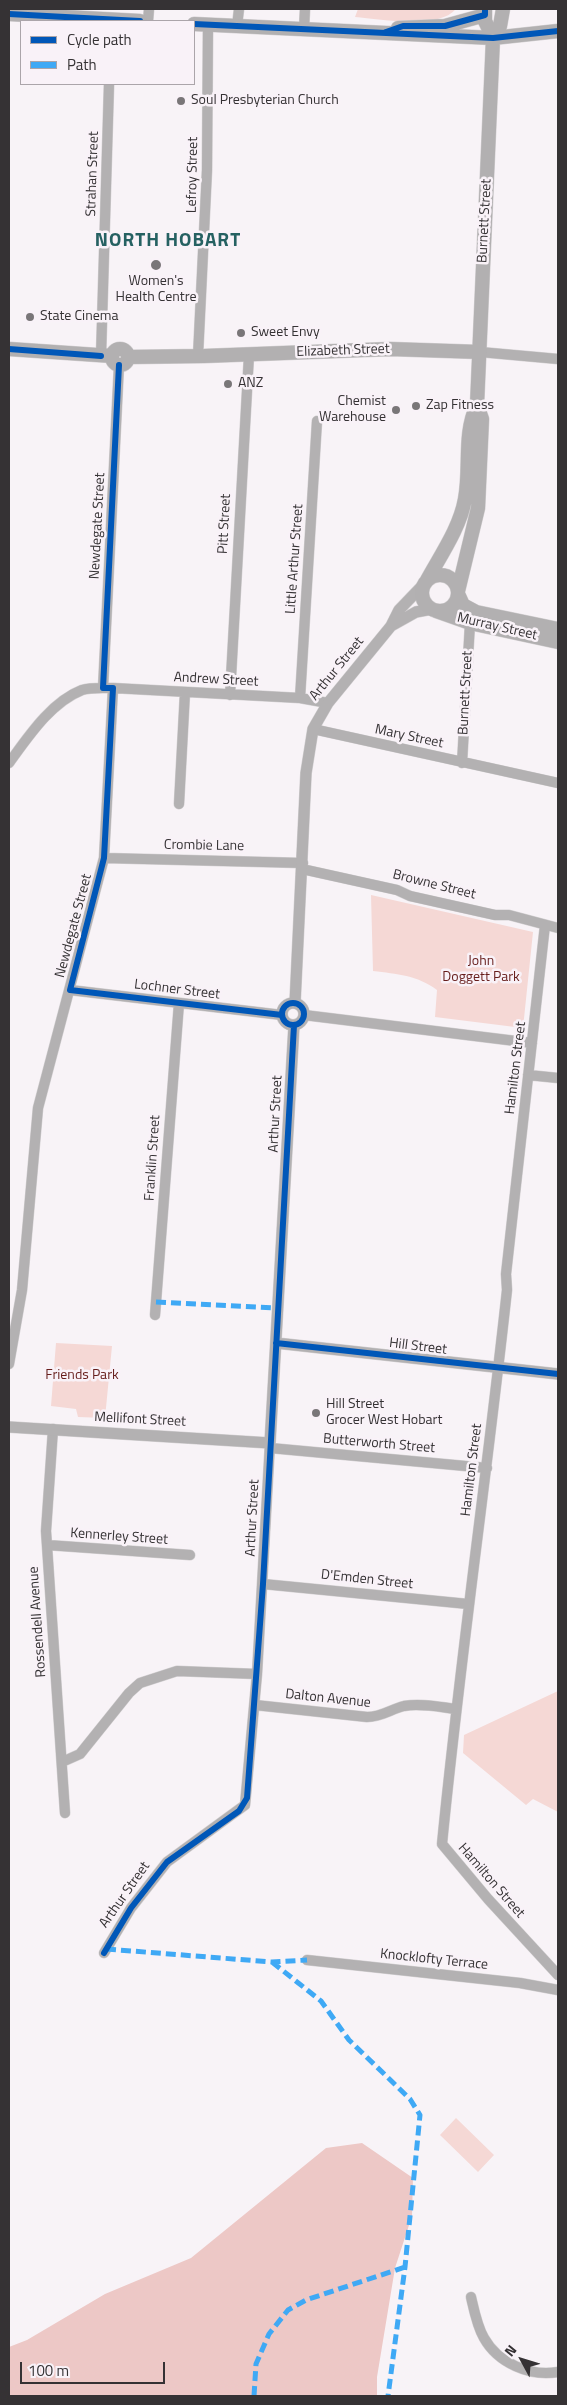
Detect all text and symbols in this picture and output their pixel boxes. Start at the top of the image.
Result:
legend [20,20,195,85]
text: Cycle path [67,28,132,51]
text: Path [67,53,97,76]
place label: Soul Presbyterian Church [191,93,339,109]
marker: Soul Presbyterian Church [175,95,187,107]
street label: Strahan Street [83,131,103,217]
street label: Lefroy Street [184,137,202,213]
street label: Burnett Street [474,178,496,264]
district label: NORTH HOBART [93,230,243,252]
marker: Women's Health Centre [149,258,163,272]
place label: Women's Health Centre [116,274,196,306]
place label: State Cinema [40,309,118,325]
marker: State Cinema [24,311,36,323]
place label: Sweet Envy [251,325,320,341]
marker: Sweet Envy [235,327,247,339]
street label: Elizabeth Street [296,341,390,361]
place label: ANZ [238,376,263,392]
marker: ANZ [222,378,234,390]
place label: Chemist Warehouse [319,394,386,427]
place label: Zap Fitness [426,398,494,414]
marker: Zap Fitness [410,400,422,412]
marker: Chemist Warehouse [390,404,402,416]
street label: Newdegate Street [87,472,109,580]
street label: Pitt Street [215,493,235,555]
street label: Little Arthur Street [283,504,307,614]
street label: Murray Street [455,610,539,644]
street label: Arthur Street [306,634,368,704]
street label: Burnett Street [455,650,477,736]
street label: Andrew Street [173,669,259,691]
street label: Mary Street [373,722,445,752]
street label: Crombie Lane [164,837,244,855]
street label: Browne Street [391,867,477,903]
street label: Newdegate Street [52,872,96,980]
park label: John Doggett Park [442,954,520,986]
street label: Lochner Street [133,976,221,1004]
street label: Hamilton Street [502,1021,530,1115]
street label: Arthur Street [266,1075,286,1153]
street label: Franklin Street [142,1114,164,1202]
street label: Hill Street [388,1335,448,1359]
park label: Friends Park [45,1368,119,1384]
place label: Hill Street Grocer West Hobart [326,1397,442,1430]
marker: Hill Street Grocer West Hobart [310,1407,322,1419]
street label: Mellifont Street [94,1409,186,1431]
street label: Hamilton Street [458,1423,486,1517]
street label: Butterworth Street [322,1431,436,1457]
street label: Arthur Street [243,1479,263,1557]
street label: Kennerley Street [70,1525,168,1549]
street label: Rossendell Avenue [26,1566,50,1678]
street label: D'Emden Street [320,1567,414,1593]
street label: Dalton Avenue [284,1686,372,1712]
street label: Hamilton Street [454,1840,528,1922]
street label: Arthur Street [96,1859,154,1931]
street label: Knocklofty Terrace [379,1946,489,1974]
north arrow [497,2335,547,2385]
text: N [499,2340,521,2361]
scale bar [22,2352,168,2384]
text: 100 m [28,2359,69,2382]

